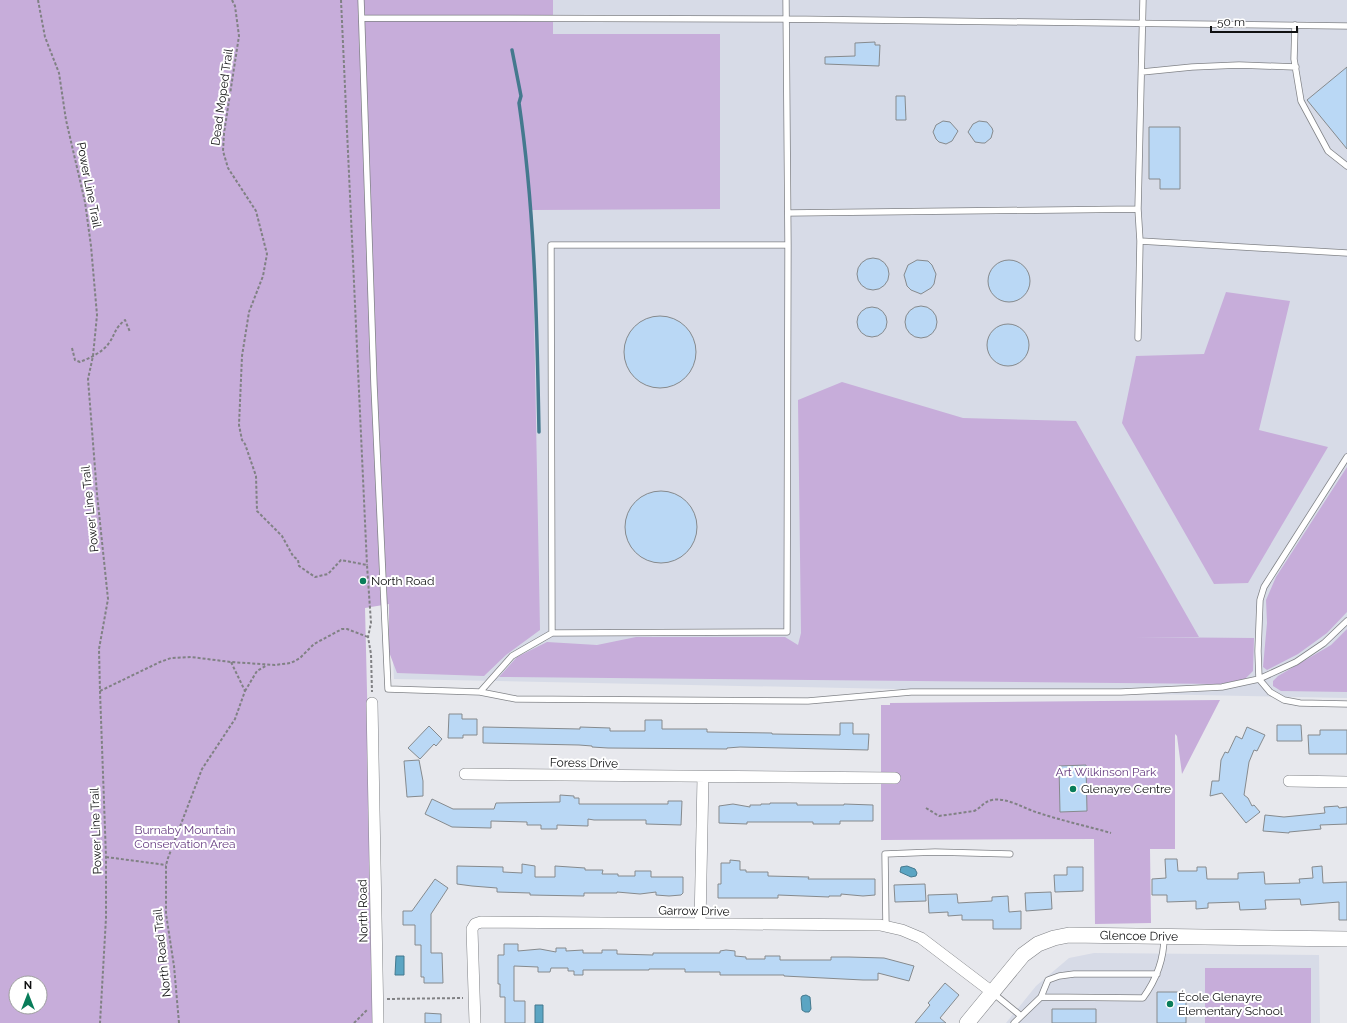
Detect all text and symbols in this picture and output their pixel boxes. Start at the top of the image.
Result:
scale bar [1211,8,1297,34]
text: 50 m [1217,15,1245,29]
street label: Dead Moped Trail [208,47,236,146]
street label: Power Line Trail [74,141,104,230]
street label: Power Line Trail [78,464,102,553]
place label: North Road [371,574,434,588]
marker: North Road [358,576,368,586]
street label: Foress Drive [550,755,618,771]
park label: Art Wilkinson Park [1056,765,1157,779]
place label: Glenayre Centre [1081,782,1171,796]
marker: Glenayre Centre [1068,784,1078,794]
street label: Power Line Trail [87,787,105,875]
park label: Burnaby Mountain Conservation Area [134,823,236,851]
street label: North Road [355,879,371,943]
street label: Garrow Drive [658,903,730,919]
street label: North Road Trail [150,907,174,998]
street label: Glencoe Drive [1100,928,1178,944]
north arrow [8,975,48,1015]
text: N [24,979,32,992]
place label: École Glenayre Elementary School [1178,990,1284,1018]
marker: École Glenayre Elementary School [1165,999,1175,1009]

